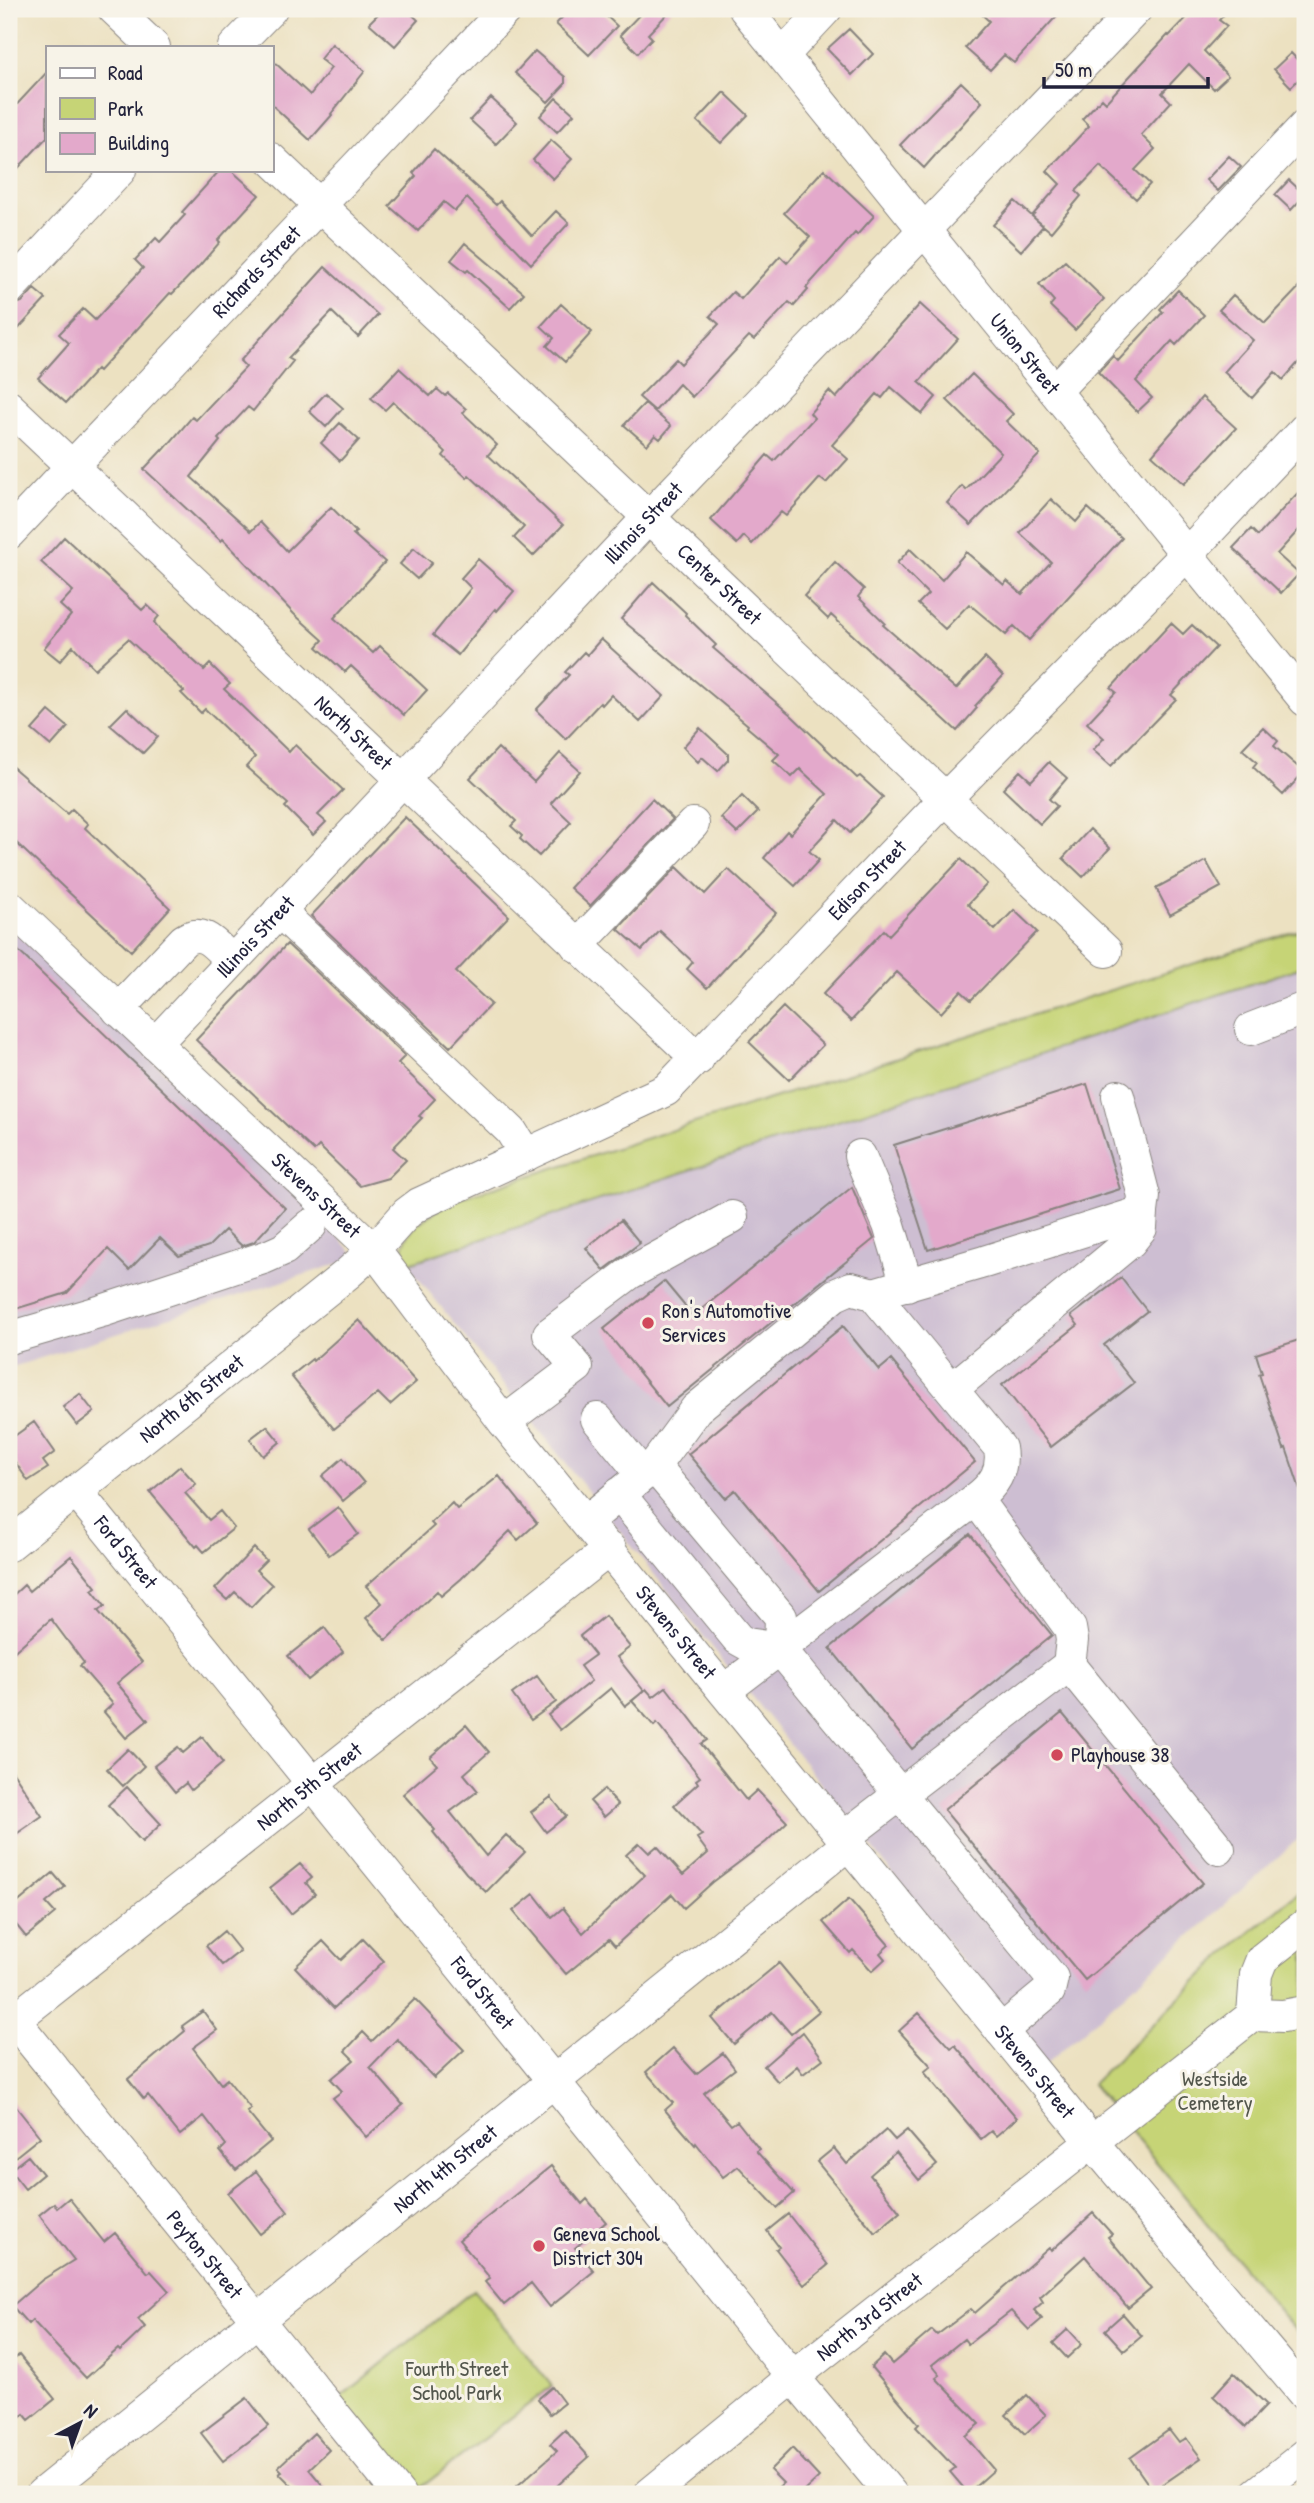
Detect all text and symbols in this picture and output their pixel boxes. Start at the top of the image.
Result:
legend [46,46,273,172]
scale bar [1044,46,1209,90]
text: 50 m [1055,55,1092,84]
text: Road [108,58,142,87]
text: Park [108,94,143,123]
text: Building [108,128,169,157]
street label: Richards Street [205,218,308,324]
street label: Union Street [983,307,1067,401]
street label: Illinois Street [597,475,690,570]
street label: Center Street [671,537,769,632]
street label: North Street [308,688,400,777]
street label: Edison Street [821,832,913,926]
street label: Illinois Street [209,888,302,984]
street label: Stevens Street [265,1146,368,1245]
place label: Ron's Automotive Services [662,1296,792,1349]
marker: Ron's Automotive Services [640,1315,656,1331]
street label: North 6th Street [133,1347,250,1449]
street label: Ford Street [87,1509,165,1595]
street label: Stevens Street [629,1579,724,1686]
street label: North 5th Street [250,1735,369,1837]
place label: Playhouse 38 [1071,1740,1169,1769]
marker: Playhouse 38 [1049,1747,1065,1763]
street label: Ford Street [444,1949,522,2036]
street label: Stevens Street [988,2018,1082,2125]
park label: Westside Cemetery [1177,2064,1253,2117]
street label: North 4th Street [387,2117,504,2219]
street label: Peyton Street [160,2204,250,2305]
place label: Geneva School District 304 [553,2219,660,2272]
marker: Geneva School District 304 [531,2238,547,2254]
street label: North 3rd Street [810,2265,929,2367]
park label: Fourth Street School Park [405,2354,509,2407]
north arrow [46,2388,116,2458]
text: N [79,2397,103,2423]

